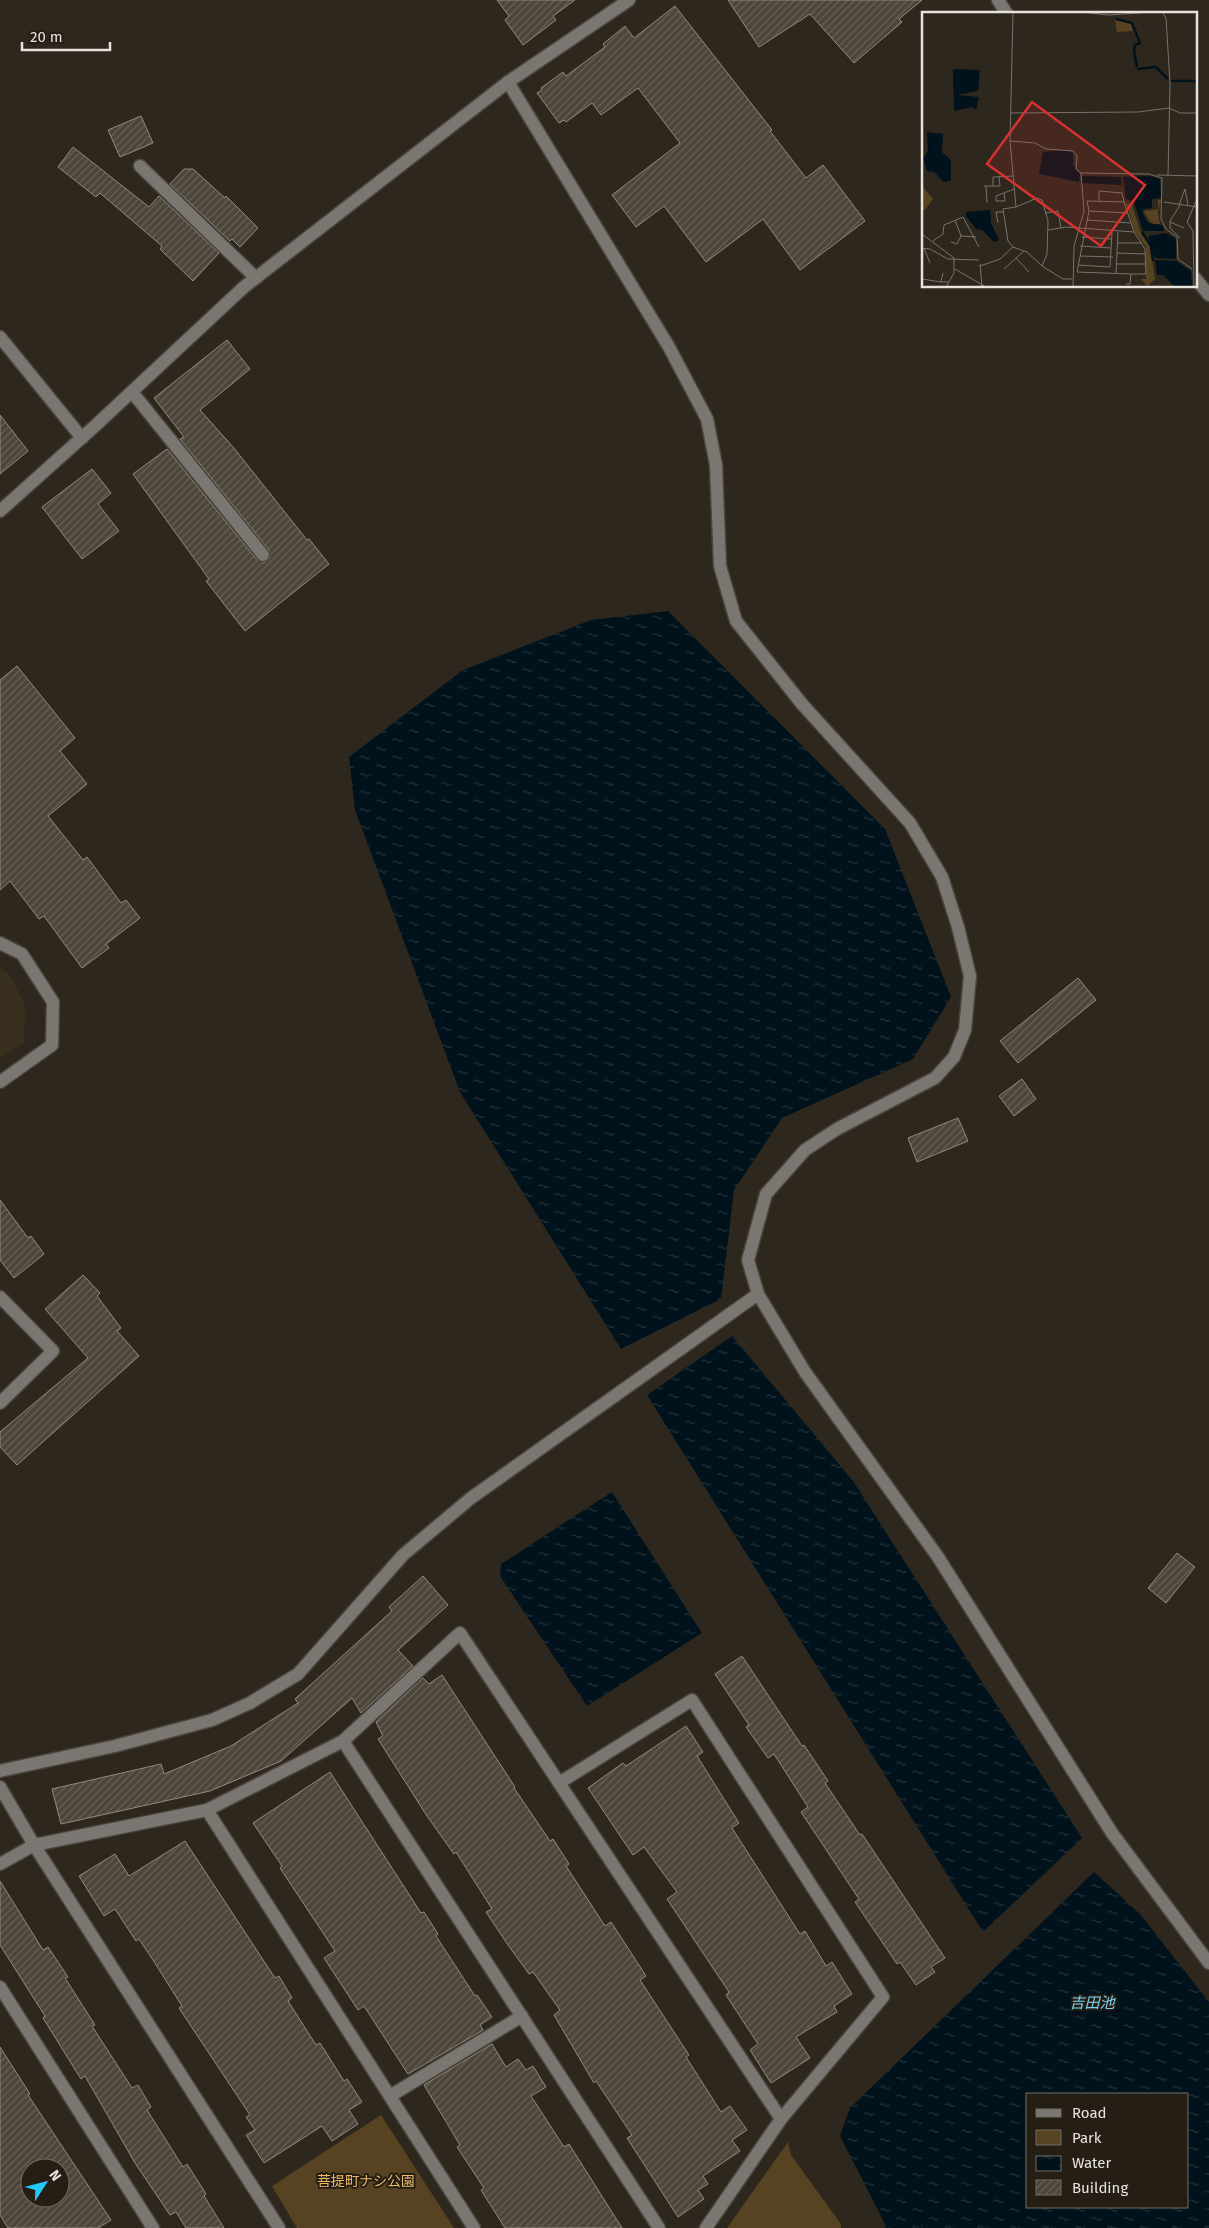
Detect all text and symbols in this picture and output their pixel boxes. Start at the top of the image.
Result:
inset map [922,12,1196,288]
scale bar [22,20,110,52]
text: 20 m [30,28,63,46]
water label: 吉田池 [1069,1994,1116,2012]
legend [1026,2093,1189,2208]
text: Road [1072,2104,1107,2122]
text: Park [1072,2129,1102,2147]
text: Water [1072,2154,1111,2172]
north arrow [20,2158,70,2208]
text: N [46,2167,65,2184]
park label: 菩提町ナシ公園 [317,2173,415,2190]
text: Building [1072,2179,1128,2197]

